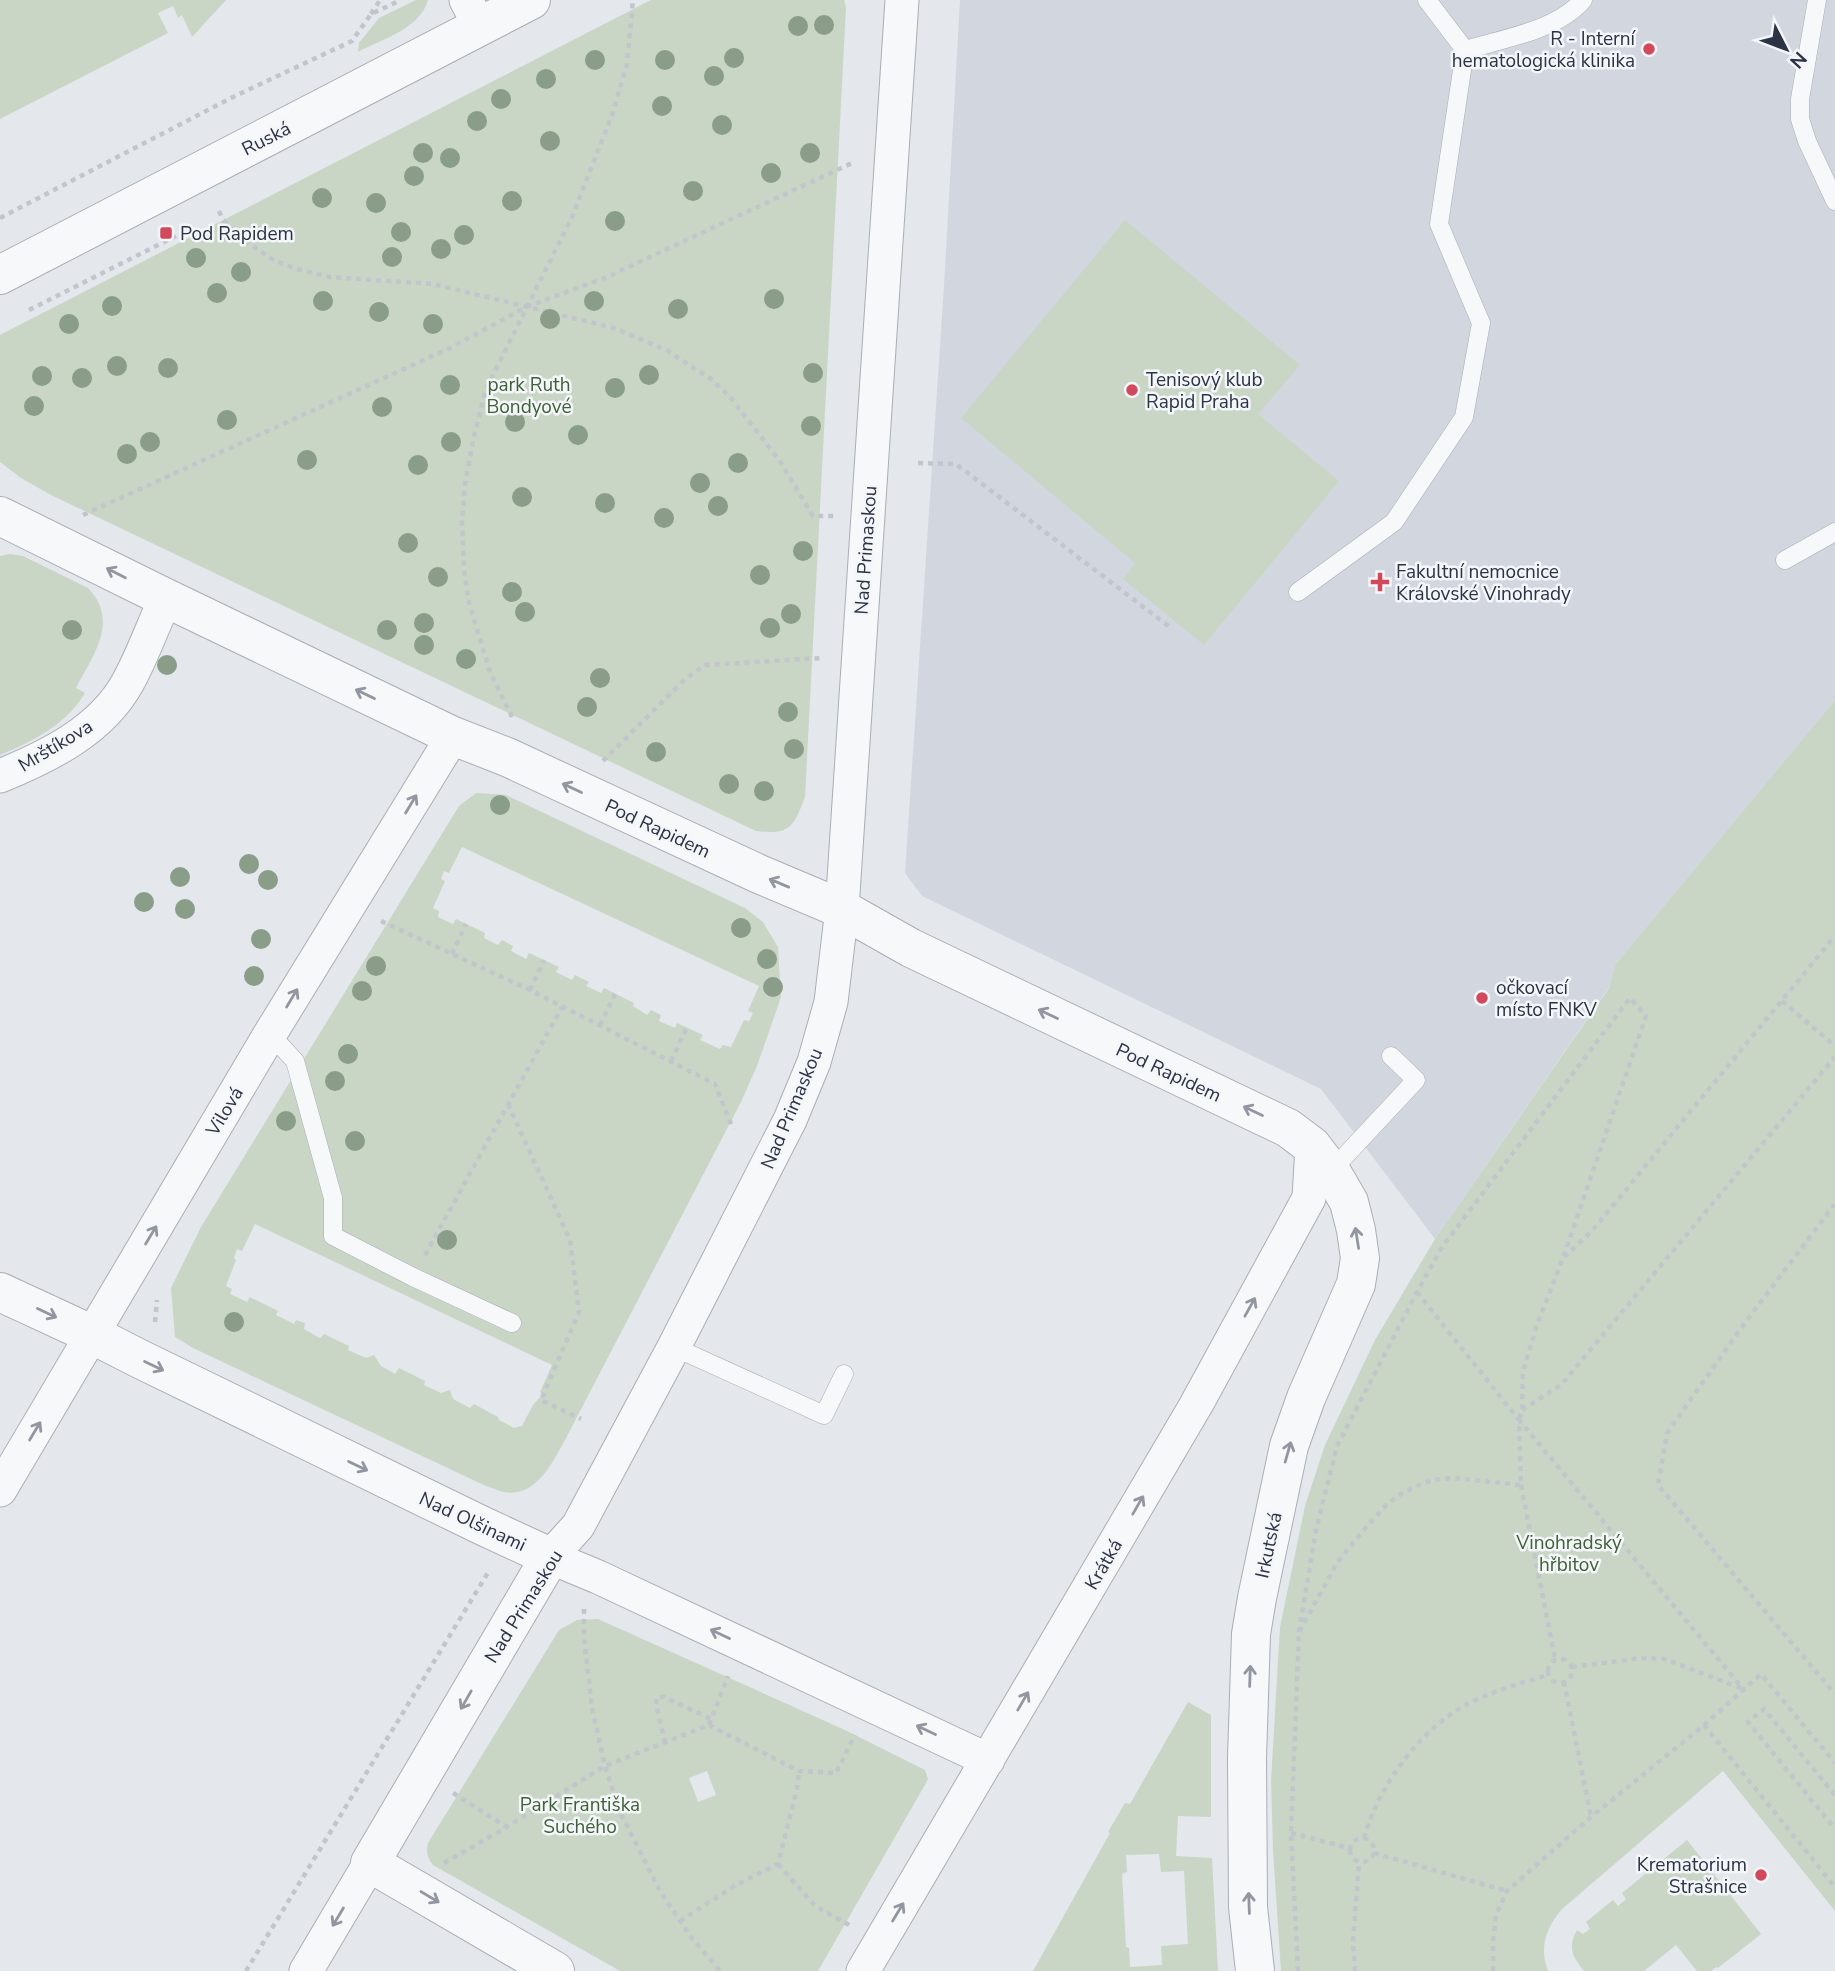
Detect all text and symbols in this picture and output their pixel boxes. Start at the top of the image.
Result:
north arrow [1751,14,1821,84]
place label: R - Interní hematologická klinika [1452,26,1637,74]
marker: R - Interní hematologická klinika [1641,41,1657,57]
text: N [1783,46,1812,74]
street label: Ruská [237,116,296,162]
place label: Pod Rapidem [180,221,294,247]
marker: Pod Rapidem [158,225,174,241]
place label: Tenisový klub Rapid Praha [1146,367,1263,415]
park label: park Ruth Bondyové [486,372,572,420]
marker: Tenisový klub Rapid Praha [1124,382,1140,398]
street label: Nad Primaskou [849,485,883,615]
place label: Fakultní nemocnice Královské Vinohrady [1396,559,1571,607]
one-way arrow [107,565,127,579]
marker: Fakultní nemocnice Královské Vinohrady [1370,572,1390,592]
one-way arrow [355,686,376,700]
street label: Mrštíkova [13,713,98,778]
one-way arrow [562,781,583,794]
street label: Pod Rapidem [601,793,715,865]
one-way arrow [405,794,419,814]
one-way arrow [769,876,790,889]
place label: očkovací místo FNKV [1496,975,1598,1023]
one-way arrow [285,989,300,1008]
marker: očkovací místo FNKV [1474,990,1490,1006]
one-way arrow [1038,1006,1059,1020]
street label: Pod Rapidem [1112,1037,1226,1109]
street label: Nad Primaskou [755,1044,829,1173]
street label: Vilová [200,1082,250,1142]
one-way arrow [1243,1104,1264,1118]
one-way arrow [144,1226,158,1246]
one-way arrow [1350,1227,1363,1250]
one-way arrow [1243,1297,1257,1317]
one-way arrow [35,1307,57,1320]
one-way arrow [143,1360,164,1373]
one-way arrow [29,1422,43,1442]
one-way arrow [1282,1441,1295,1463]
one-way arrow [347,1459,368,1473]
street label: Nad Olšinami [415,1486,530,1558]
one-way arrow [1131,1495,1145,1515]
street label: Irkutská [1249,1510,1289,1581]
park label: Vinohradský hřbitov [1515,1530,1622,1578]
street label: Krátká [1079,1534,1129,1595]
street label: Nad Primaskou [479,1545,569,1668]
one-way arrow [710,1627,731,1640]
one-way arrow [1243,1664,1256,1687]
one-way arrow [459,1690,473,1710]
one-way arrow [1016,1691,1030,1711]
one-way arrow [916,1723,937,1737]
park label: Park Františka Suchého [520,1792,640,1840]
place label: Krematorium Strašnice [1637,1852,1747,1900]
marker: Krematorium Strašnice [1753,1867,1769,1883]
one-way arrow [419,1890,439,1904]
one-way arrow [1242,1892,1255,1915]
one-way arrow [891,1903,905,1923]
one-way arrow [331,1907,345,1927]

